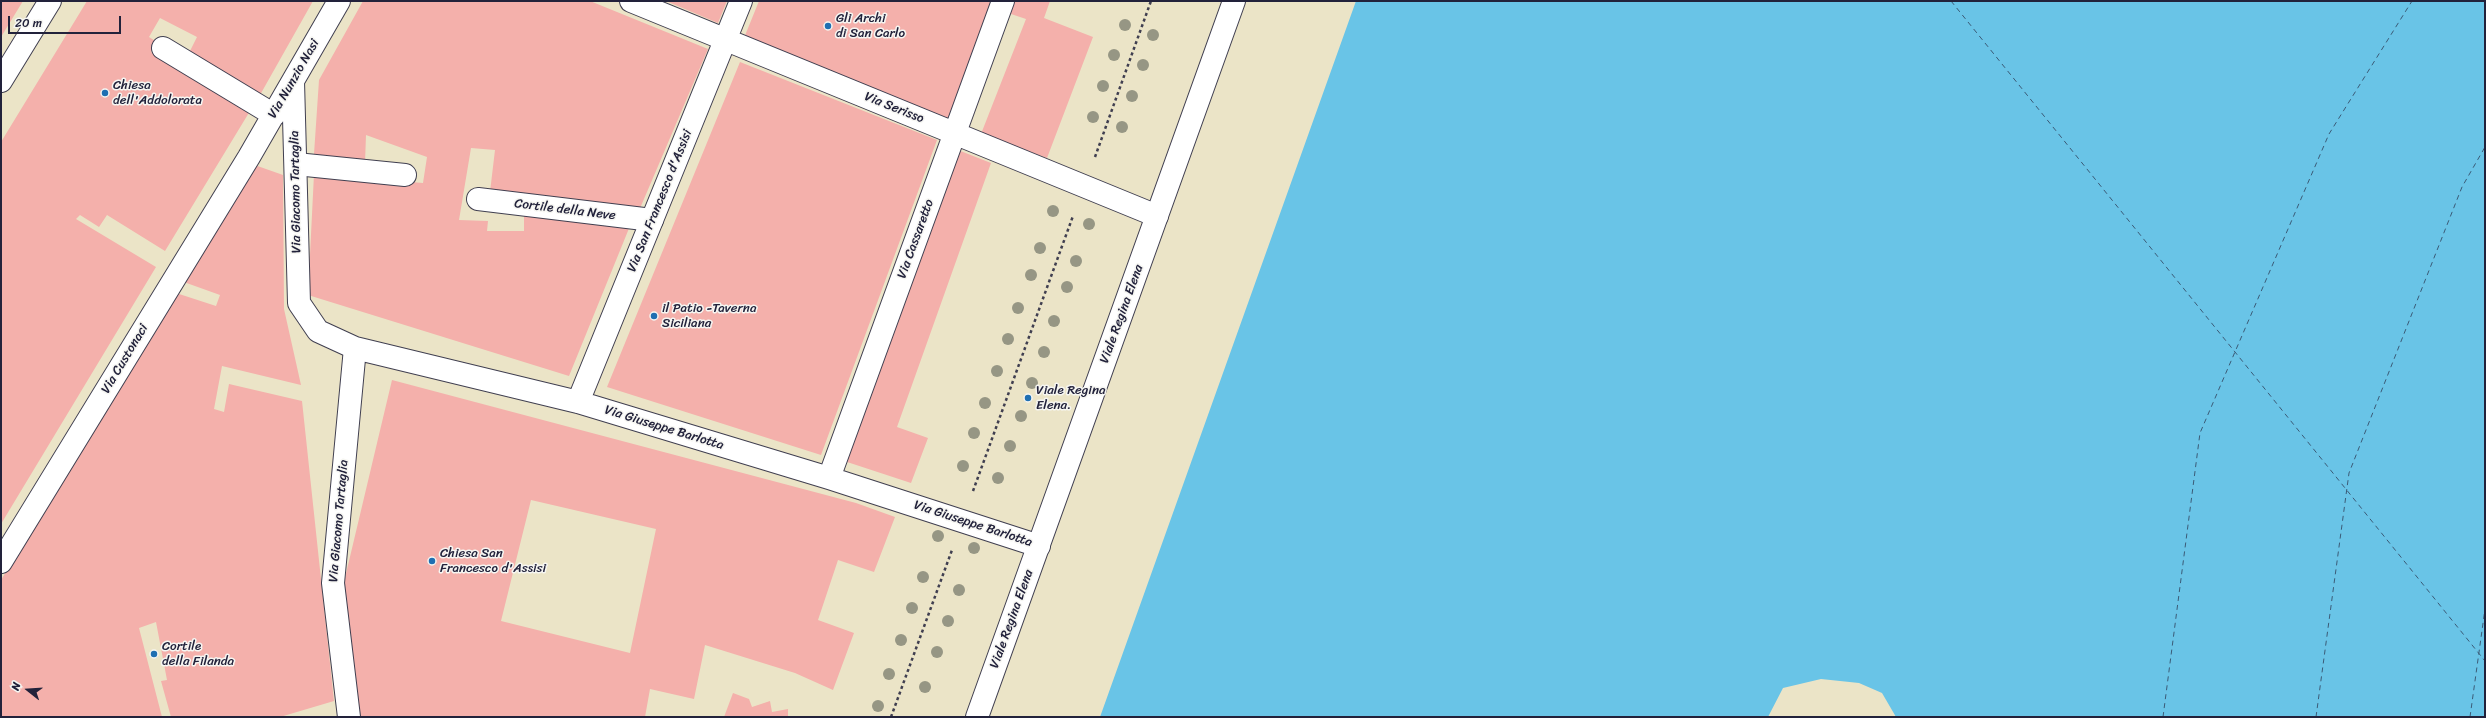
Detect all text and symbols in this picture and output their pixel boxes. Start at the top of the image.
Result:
scale bar [10,8,123,34]
place label: Gli Archi di San Carlo [836,11,905,42]
text: 20 m [15,12,42,34]
marker: Gli Archi di San Carlo [823,21,833,31]
street label: Via Nunzio Nasi [265,37,323,121]
place label: Chiesa dell'Addolorata [113,78,202,109]
marker: Chiesa dell'Addolorata [100,88,110,98]
street label: Via Serisso [862,89,926,127]
street label: Via San Francesco d'Assisi [624,127,696,275]
street label: Via Giacomo Tartaglia [287,130,305,254]
street label: Cortile della Neve [513,196,617,224]
street label: Via Cassaretto [894,197,938,281]
street label: Viale Regina Elena [1097,262,1147,366]
place label: il Patio -Taverna Siciliana [662,301,756,332]
marker: il Patio -Taverna Siciliana [649,311,659,321]
street label: Via Custonaci [98,321,152,397]
place label: Viale Regina Elena. [1036,383,1105,414]
marker: Viale Regina Elena. [1023,393,1033,403]
street label: Via Giuseppe Barlotta [603,402,725,454]
street label: Via Giacomo Tartaglia [326,459,352,583]
street label: Via Giuseppe Barlotta [912,497,1034,551]
place label: Chiesa San Francesco d'Assisi [440,546,546,577]
marker: Chiesa San Francesco d'Assisi [427,556,437,566]
street label: Viale Regina Elena [987,567,1037,671]
place label: Cortile della Filanda [162,639,234,670]
marker: Cortile della Filanda [149,649,159,659]
north arrow [8,670,48,710]
text: N [6,680,26,693]

